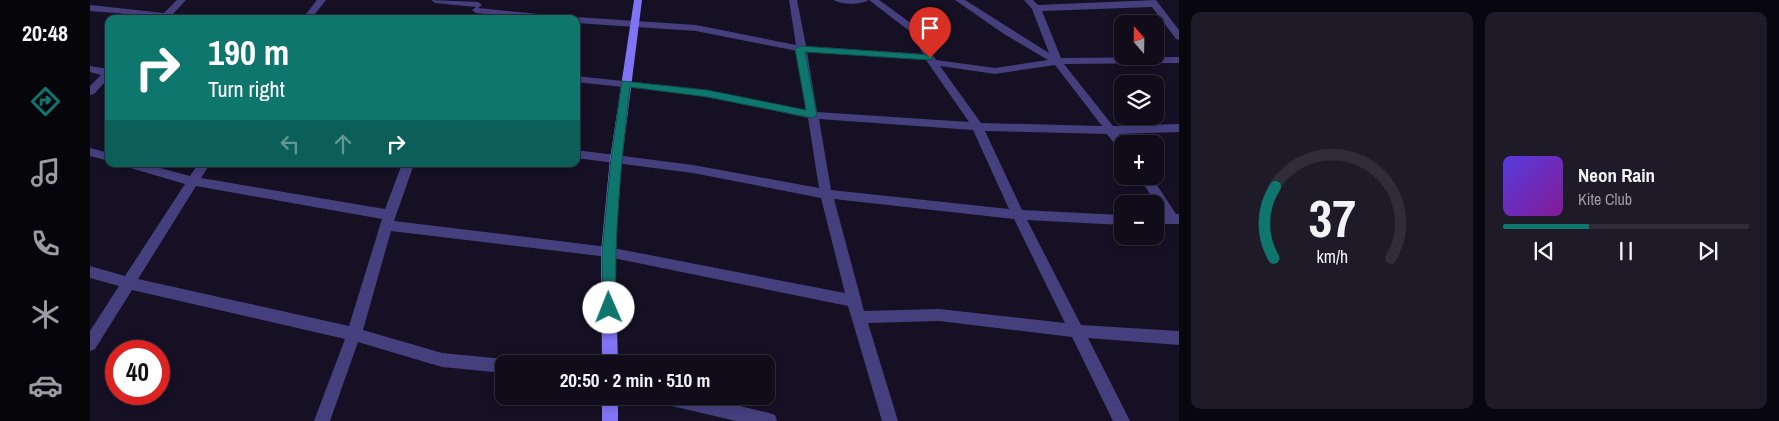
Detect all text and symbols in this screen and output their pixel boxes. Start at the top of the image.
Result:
pin [909,7,951,58]
icon: arrive [916,14,944,42]
north arrow [1114,15,1164,65]
map controls [1114,15,1164,245]
text: 20:48 [22,18,68,48]
text: 190 m [208,29,289,76]
icon: right [125,35,190,100]
text: Turn right [208,74,285,104]
button: layers [1114,75,1164,125]
icon: directions [28,84,63,119]
icon: left [276,130,304,158]
icon: ahead [329,130,357,158]
icon: right [382,130,410,158]
button: + [1114,135,1164,185]
icon: music [28,155,63,190]
text: Neon Rain [1578,162,1655,188]
text: 37 [1308,183,1356,253]
text: Kite Club [1578,188,1632,210]
button: − [1114,195,1164,245]
icon: phone [28,226,63,261]
icon: previous [1530,237,1558,265]
icon: pause [1612,237,1640,265]
icon: next [1694,237,1722,265]
text: km/h [1316,245,1348,269]
position arrow [582,281,634,333]
icon: climate [28,297,63,332]
speed limit sign: 40 [105,340,170,405]
text: 20:50 · 2 min · 510 m [560,367,710,393]
icon: car [28,368,63,403]

